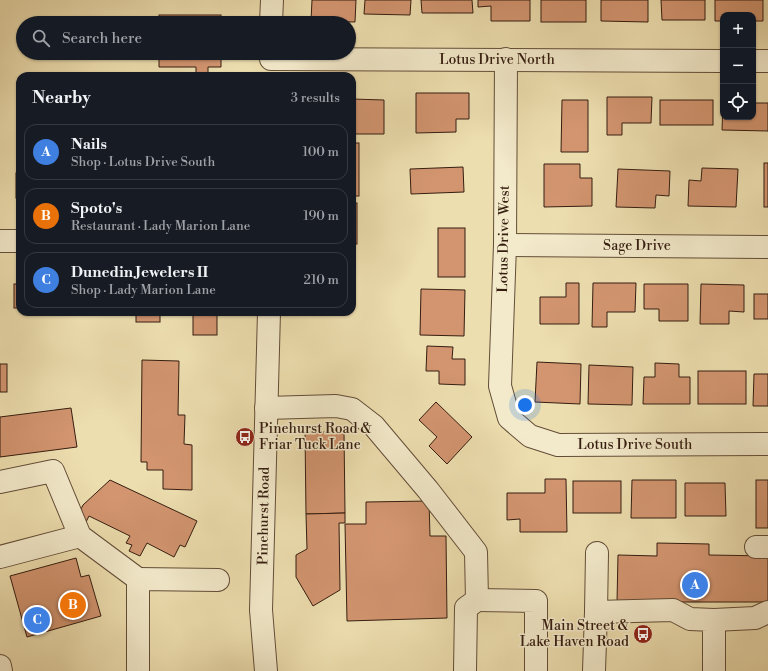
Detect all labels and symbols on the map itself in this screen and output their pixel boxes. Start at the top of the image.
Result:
street label: Lotus Drive North [439,51,555,69]
street label: Lotus Drive West [494,185,514,293]
street label: Sage Drive [603,237,671,255]
your location [515,395,535,415]
place label: Pinehurst Road & Friar Tuck Lane [259,420,372,454]
bus stop icon: Pinehurst Road & Friar Tuck Lane [234,426,256,448]
street label: Lotus Drive South [578,436,693,454]
street label: Pinehurst Road [254,467,274,565]
pin: A [682,570,708,600]
pin: B [60,590,86,620]
pin: C [24,605,50,635]
place label: Main Street & Lake Haven Road [520,617,630,651]
bus stop icon: Main Street & Lake Haven Road [632,623,654,645]

